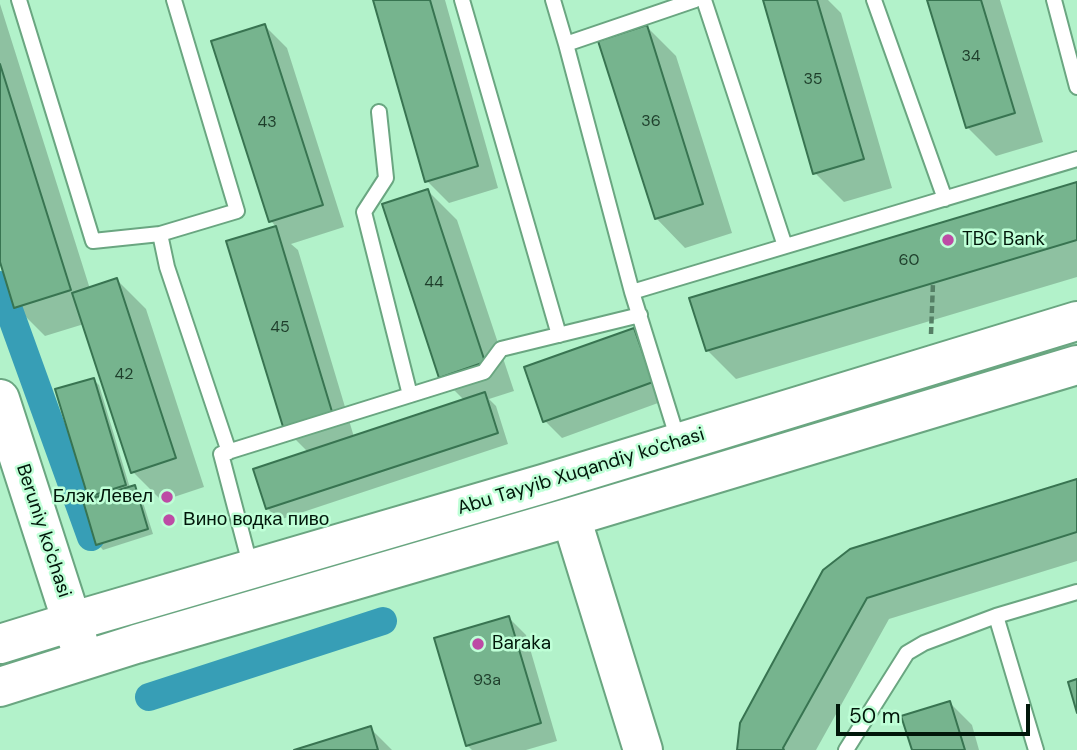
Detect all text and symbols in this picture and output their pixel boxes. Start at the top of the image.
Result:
house number: 34 [961,47,981,67]
house number: 35 [803,70,823,90]
house number: 36 [641,112,661,132]
house number: 43 [257,113,277,133]
place label: TBC Bank [962,229,1045,251]
marker: TBC Bank [940,232,956,248]
house number: 60 [899,251,919,271]
house number: 44 [424,273,444,293]
house number: 45 [270,318,290,338]
house number: 42 [115,365,133,385]
street label: Abu Tayyib Xuqandiy ko'chasi [455,423,707,521]
street label: Beruniy ko'chasi [11,461,75,601]
place label: Блэк Левел [53,486,153,508]
marker: Блэк Левел [159,489,175,505]
place label: Вино водка пиво [183,509,329,531]
marker: Вино водка пиво [161,512,177,528]
place label: Baraka [492,633,551,655]
marker: Baraka [470,636,486,652]
house number: 93a [473,671,501,691]
scale bar [839,690,1033,734]
text: 50 m [849,702,900,730]

